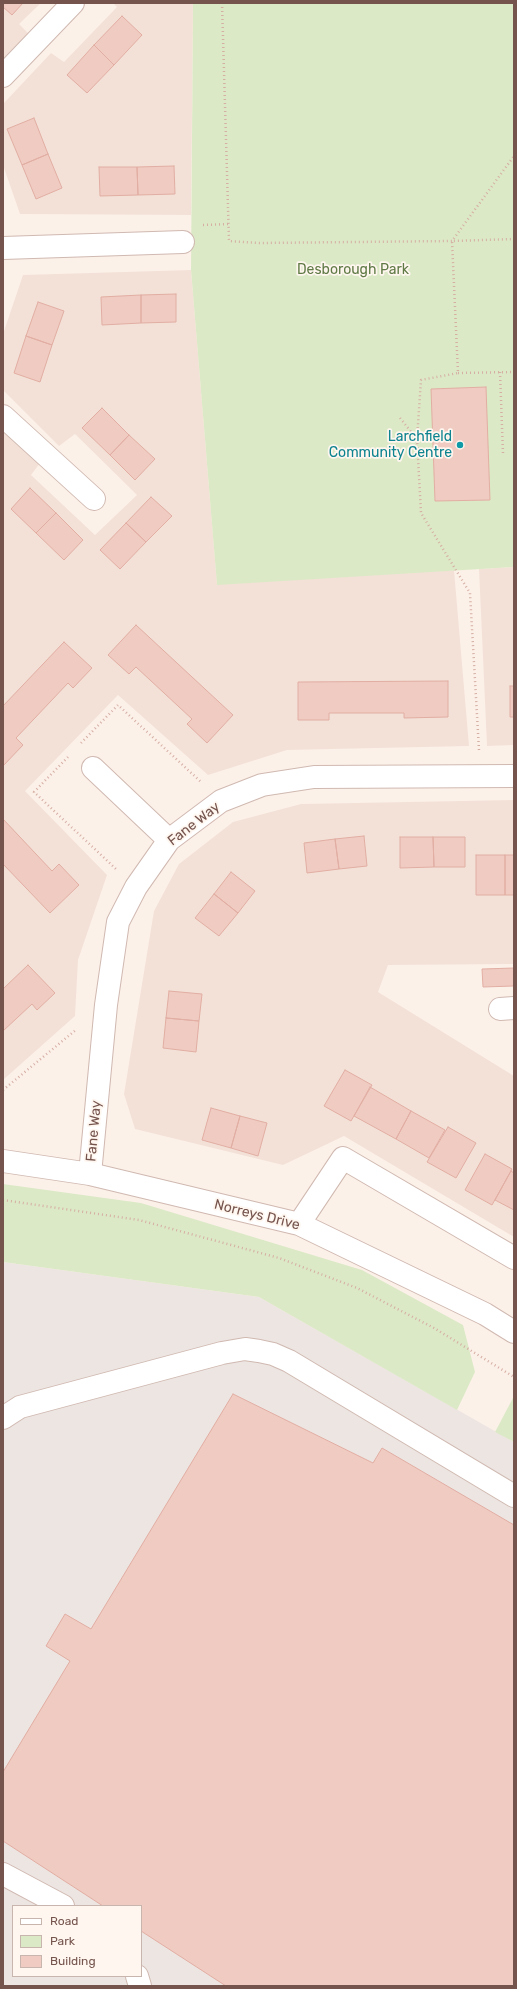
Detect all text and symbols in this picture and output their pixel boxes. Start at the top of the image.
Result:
park label: Desborough Park [297,262,409,278]
place label: Larchfield Community Centre [329,429,452,462]
marker: Larchfield Community Centre [455,440,465,450]
street label: Fane Way [165,798,223,850]
street label: Fane Way [83,1100,105,1162]
street label: Norreys Drive [212,1196,302,1234]
legend [12,1905,142,1977]
text: Road [50,1914,78,1928]
text: Park [50,1934,75,1948]
text: Building [50,1954,96,1968]

